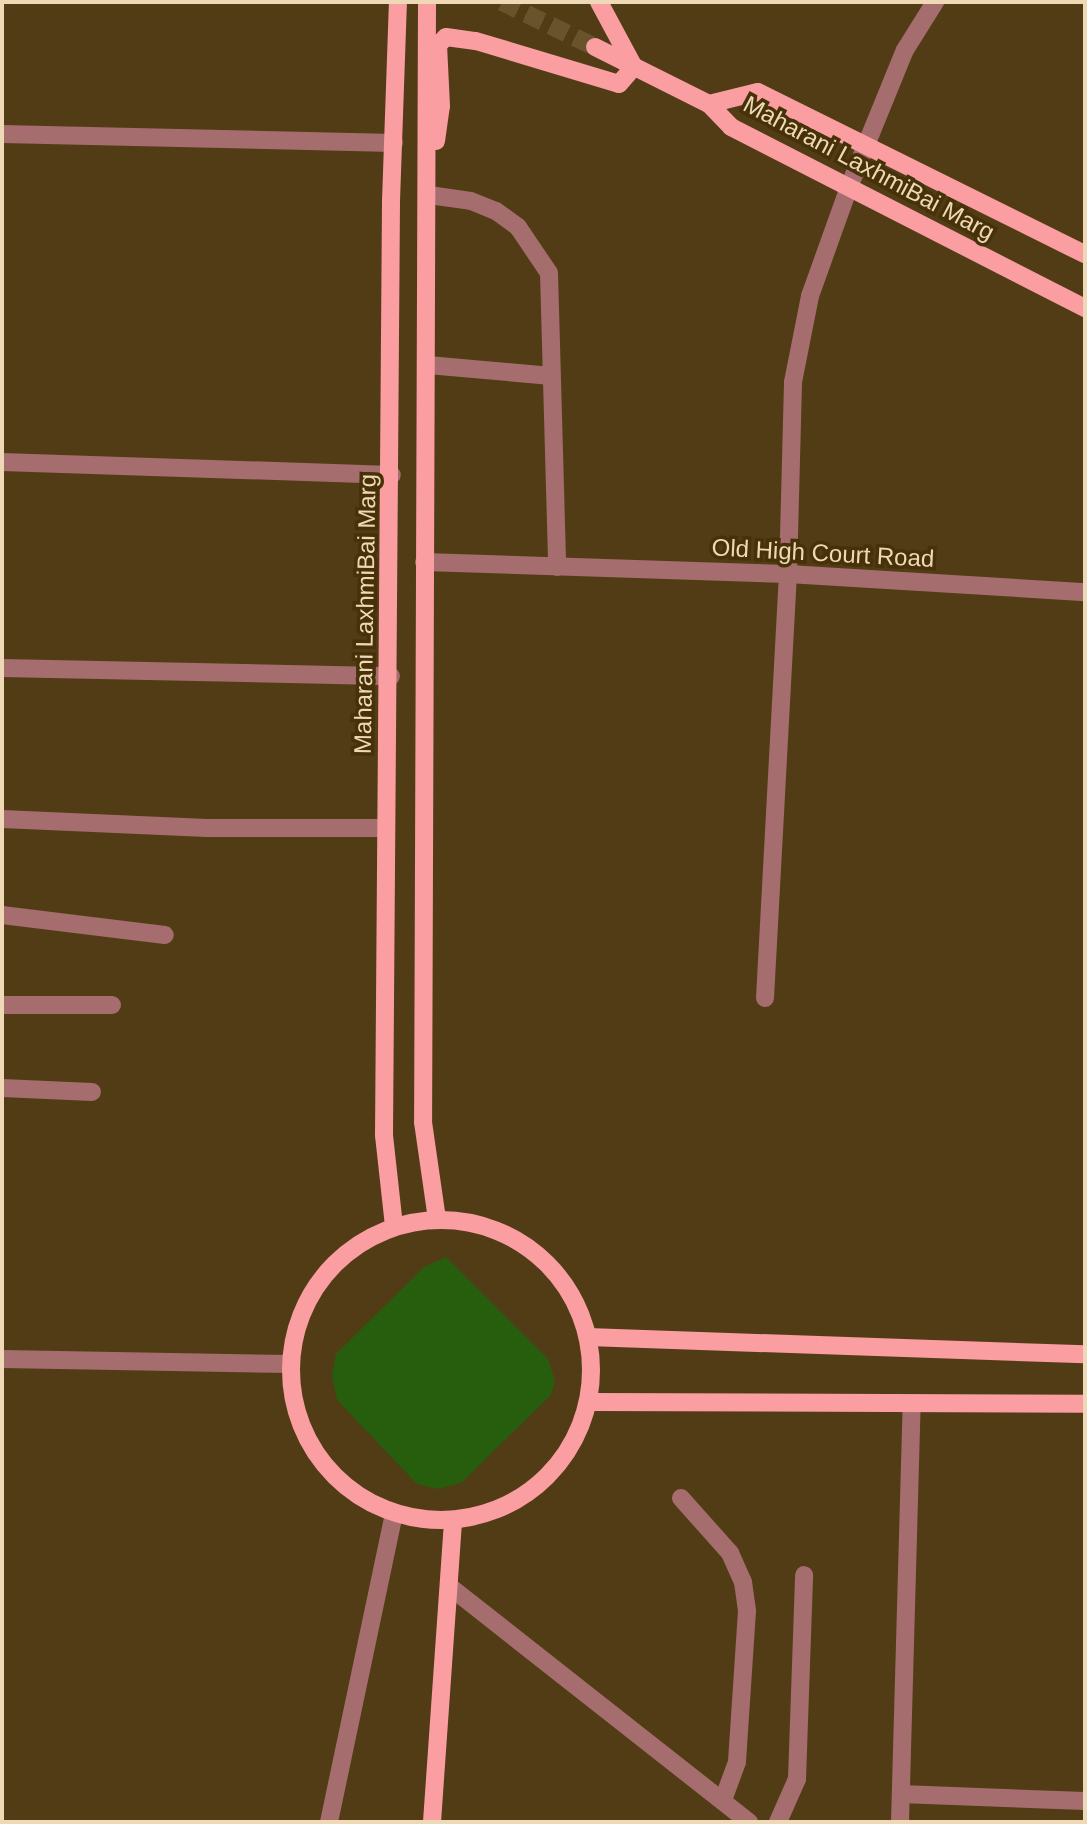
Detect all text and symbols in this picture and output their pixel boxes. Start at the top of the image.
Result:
street label: Maharani LaxhmiBai Marg [739,90,999,246]
street label: Maharani LaxhmiBai Marg [348,474,382,754]
street label: Old High Court Road [711,533,935,573]

